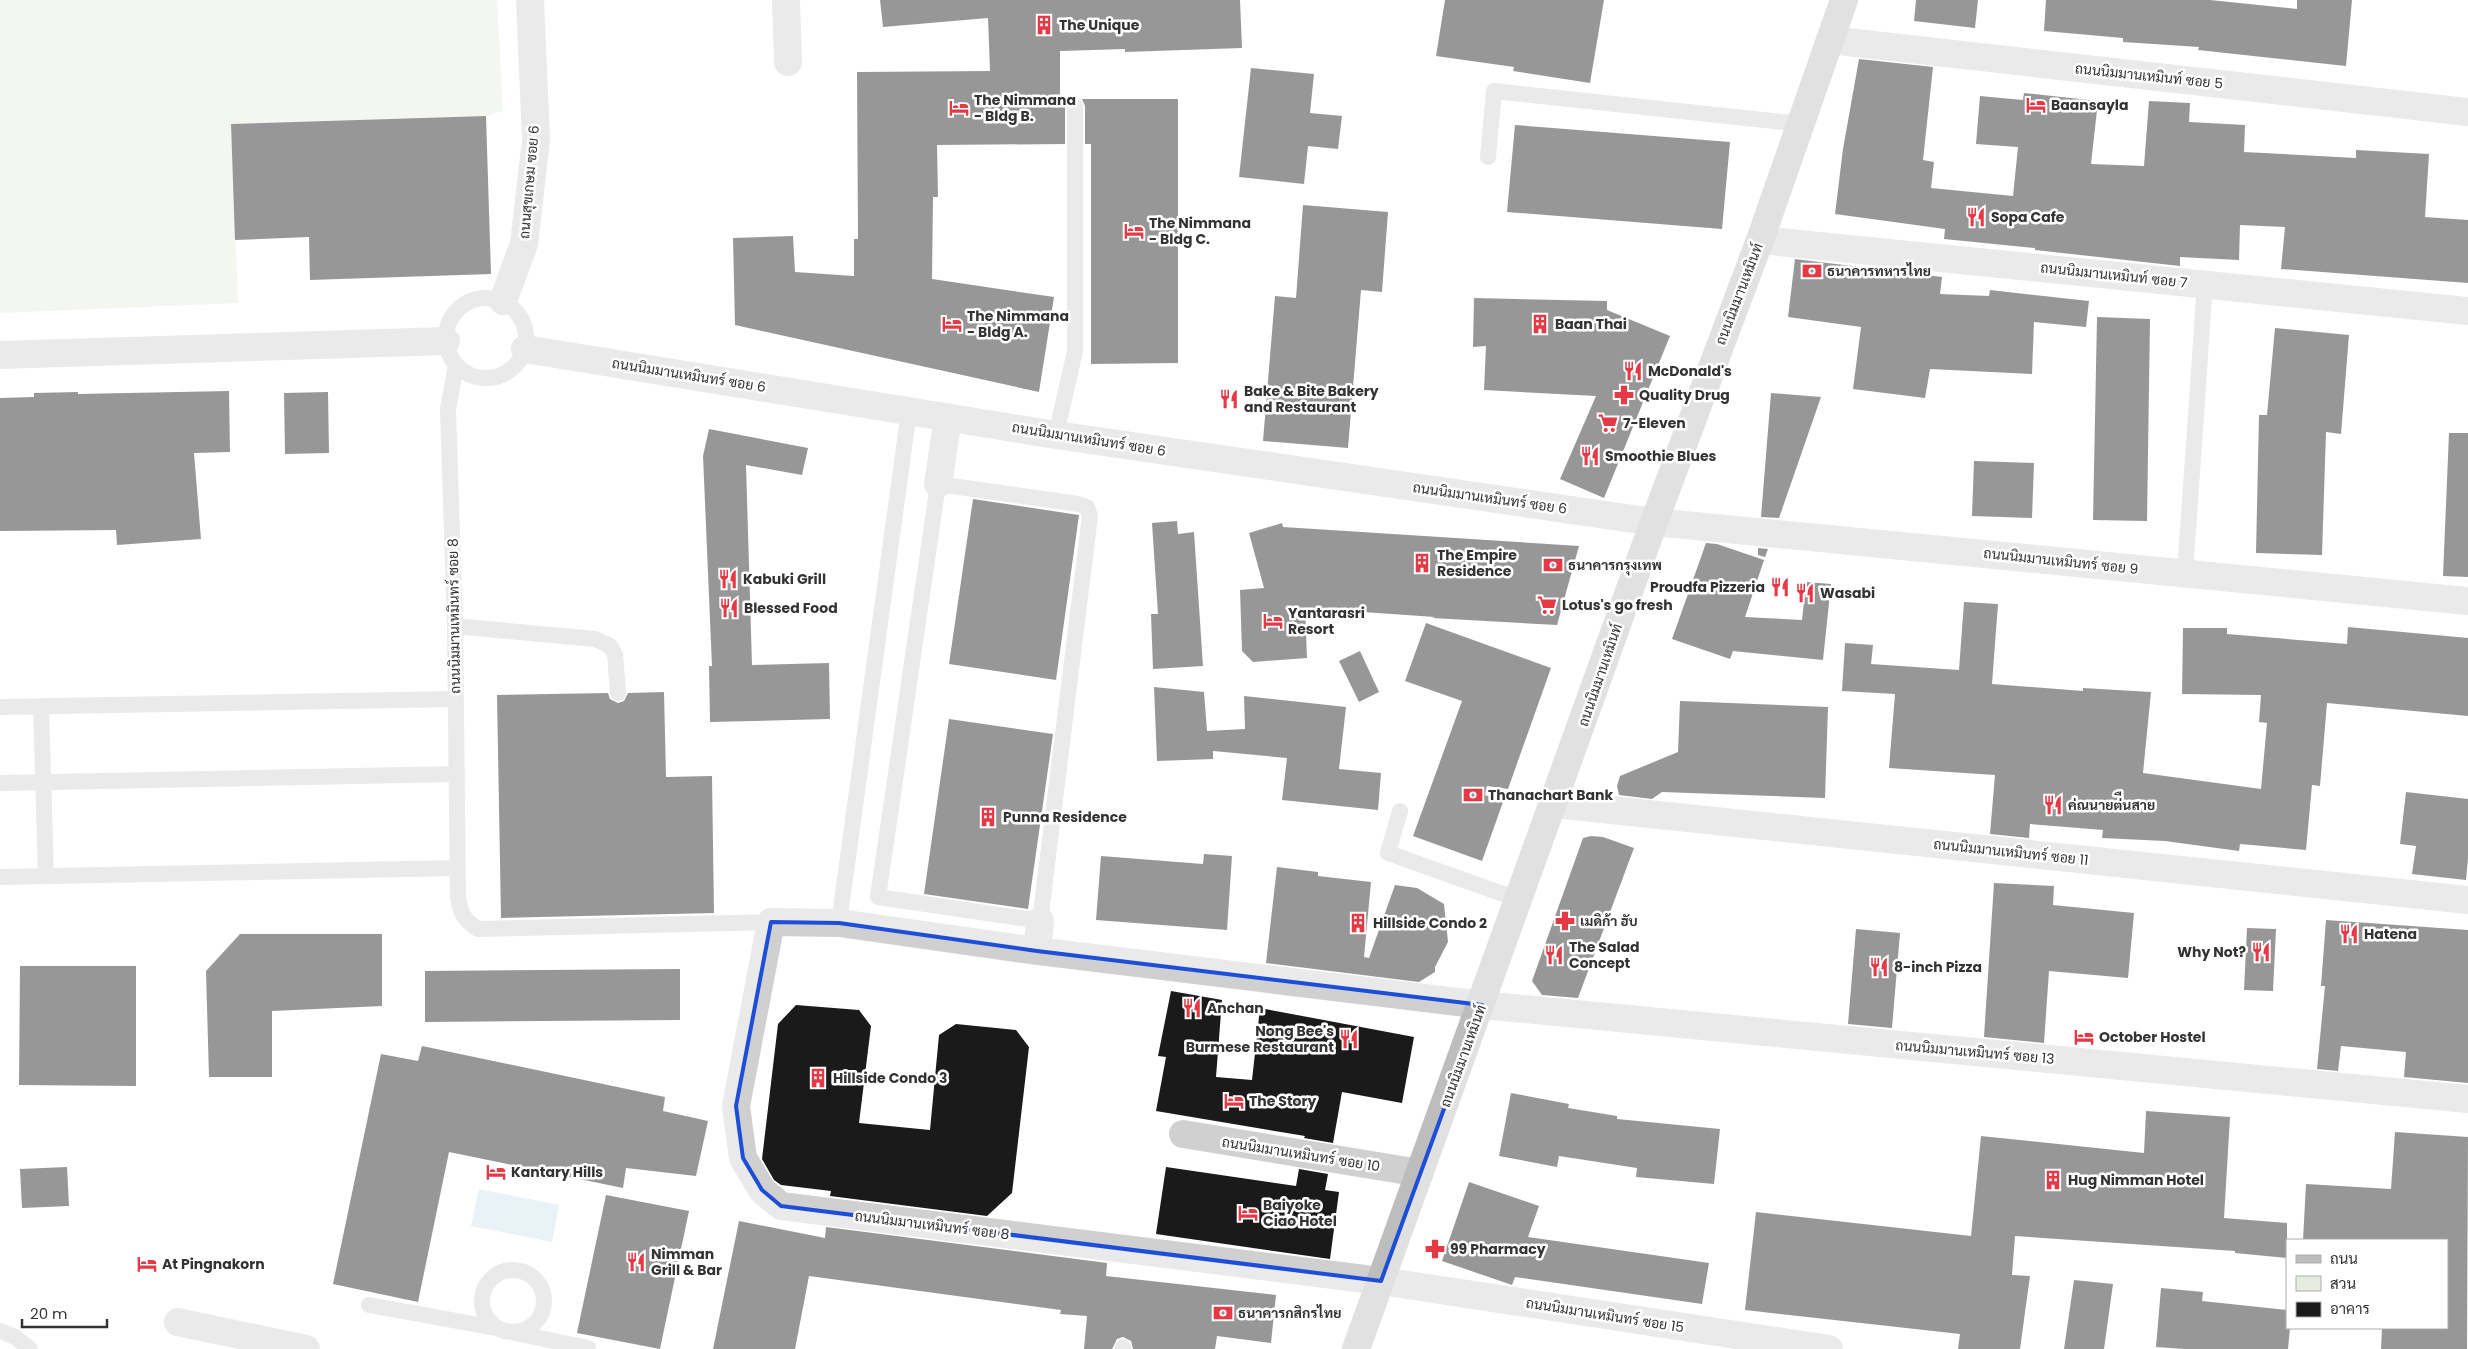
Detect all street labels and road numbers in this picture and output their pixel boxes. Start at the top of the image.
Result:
street label: ถนนนิมมานเหมินท์ ซอย 5 [2074,58,2224,94]
street label: ถนนสุขเกษม ซอย 6 [514,124,544,240]
street label: ถนนนิมมานเหมินท์ [1710,240,1768,348]
street label: ถนนนิมมานเหมินท์ ซอย 7 [2039,257,2189,293]
street label: ถนนนิมมานเหมินทร์ ซอย 6 [611,353,768,397]
street label: ถนนนิมมานเหมินทร์ ซอย 6 [1011,417,1168,461]
street label: ถนนนิมมานเหมินทร์ ซอย 6 [1411,477,1569,519]
street label: ถนนนิมมานเหมินทร์ ซอย 8 [443,538,465,694]
street label: ถนนนิมมานเหมินทร์ ซอย 9 [1983,543,2139,579]
street label: ถนนนิมมานเหมินท์ [1573,621,1627,729]
street label: ถนนนิมมานเหมินทร์ ซอย 11 [1932,834,2090,870]
street label: ถนนนิมมานเหมินท์ [1435,1002,1491,1110]
street label: ถนนนิมมานเหมินทร์ ซอย 13 [1895,1035,2055,1069]
street label: ถนนนิมมานเหมินทร์ ซอย 10 [1220,1132,1382,1176]
street label: ถนนนิมมานเหมินทร์ ซอย 8 [854,1206,1011,1244]
street label: ถนนนิมมานเหมินทร์ ซอย 15 [1524,1293,1686,1337]

